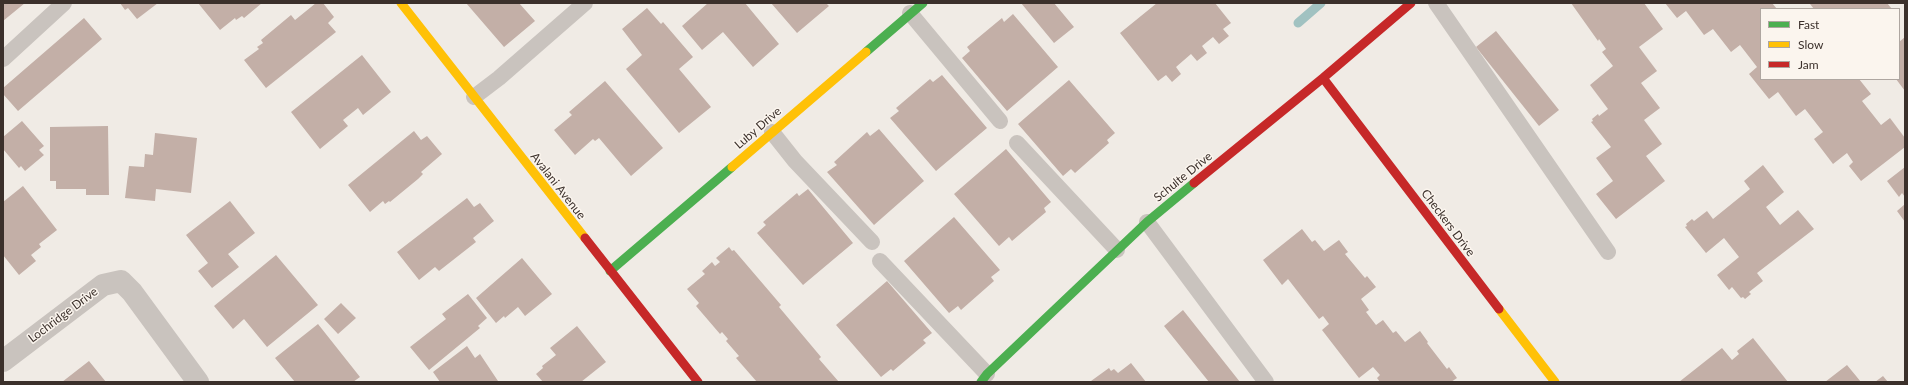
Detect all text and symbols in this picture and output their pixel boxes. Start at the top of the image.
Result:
legend [1760,8,1900,80]
text: Fast [1798,17,1819,32]
text: Slow [1798,37,1823,52]
text: Jam [1798,57,1819,72]
street label: Luby Drive [732,104,784,152]
street label: Schulte Drive [1151,149,1215,205]
street label: Avalani Avenue [527,150,589,222]
street label: Checkers Drive [1418,187,1478,259]
street label: Lochridge Drive [25,284,101,346]

